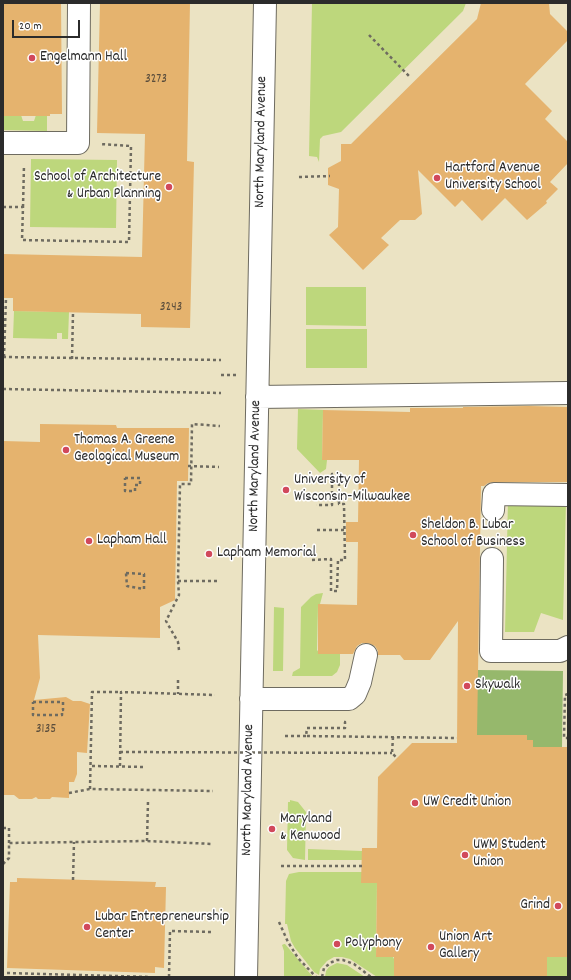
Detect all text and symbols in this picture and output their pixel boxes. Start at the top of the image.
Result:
scale bar [14,12,82,38]
text: 20 m [19,18,42,35]
place label: Engelmann Hall [40,49,127,67]
marker: Engelmann Hall [27,53,37,63]
house number: 3273 [145,72,167,88]
street label: North Maryland Avenue [252,76,272,208]
place label: Hartford Avenue University School [445,160,541,195]
place label: School of Architecture & Urban Planning [34,169,161,204]
marker: Hartford Avenue University School [432,173,442,183]
marker: School of Architecture & Urban Planning [164,182,174,192]
house number: 3243 [160,300,182,316]
street label: North Maryland Avenue [246,400,266,532]
place label: Thomas A. Greene Geological Museum [74,432,179,467]
marker: Thomas A. Greene Geological Museum [61,445,71,455]
place label: University of Wisconsin-Milwaukee [294,472,410,507]
marker: University of Wisconsin-Milwaukee [281,485,291,495]
place label: Sheldon B. Lubar School of Business [421,517,525,552]
marker: Sheldon B. Lubar School of Business [408,530,418,540]
place label: Lapham Hall [97,532,167,550]
marker: Lapham Hall [84,536,94,546]
place label: Lapham Memorial [217,545,316,563]
marker: Lapham Memorial [204,549,214,559]
place label: Skywalk [475,677,520,695]
marker: Skywalk [462,681,472,691]
house number: 3135 [36,722,56,738]
street label: North Maryland Avenue [239,724,259,856]
place label: UW Credit Union [423,794,511,812]
marker: UW Credit Union [410,798,420,808]
place label: Maryland & Kenwood [280,811,341,846]
marker: Maryland & Kenwood [267,824,277,834]
place label: UWM Student Union [473,837,546,872]
marker: UWM Student Union [460,850,470,860]
place label: Grind [520,897,550,915]
marker: Grind [553,901,563,911]
place label: Lubar Entrepreneurship Center [95,909,229,944]
marker: Lubar Entrepreneurship Center [82,922,92,932]
place label: Union Art Gallery [439,929,492,964]
place label: Polyphony [345,935,402,953]
marker: Polyphony [332,939,342,949]
marker: Union Art Gallery [426,942,436,952]

